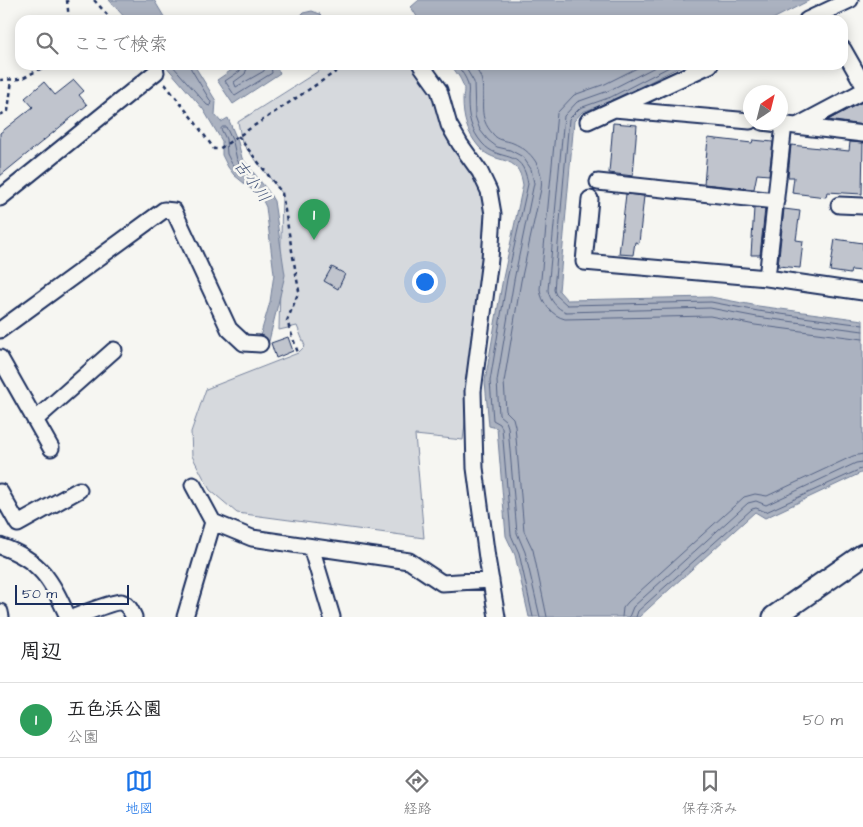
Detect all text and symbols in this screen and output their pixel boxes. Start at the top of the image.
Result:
search box [15,15,848,70]
icon: search [33,29,61,57]
text: ここで検索 [73,31,168,58]
north arrow [743,85,788,130]
water label: 古小川 [229,155,275,207]
pin: 1 [298,199,330,240]
your location [412,269,438,295]
scale bar [15,582,129,605]
text: 50 m [22,584,57,604]
text: 周辺 [20,637,62,666]
text: 五色浜公園 [67,696,162,723]
text: 1 [35,709,37,731]
text: 50 m [803,709,843,731]
text: 公園 [67,726,99,748]
tab: 地図 [125,767,153,819]
tab: 経路 [403,767,431,819]
tab: 保存済み [682,767,738,819]

